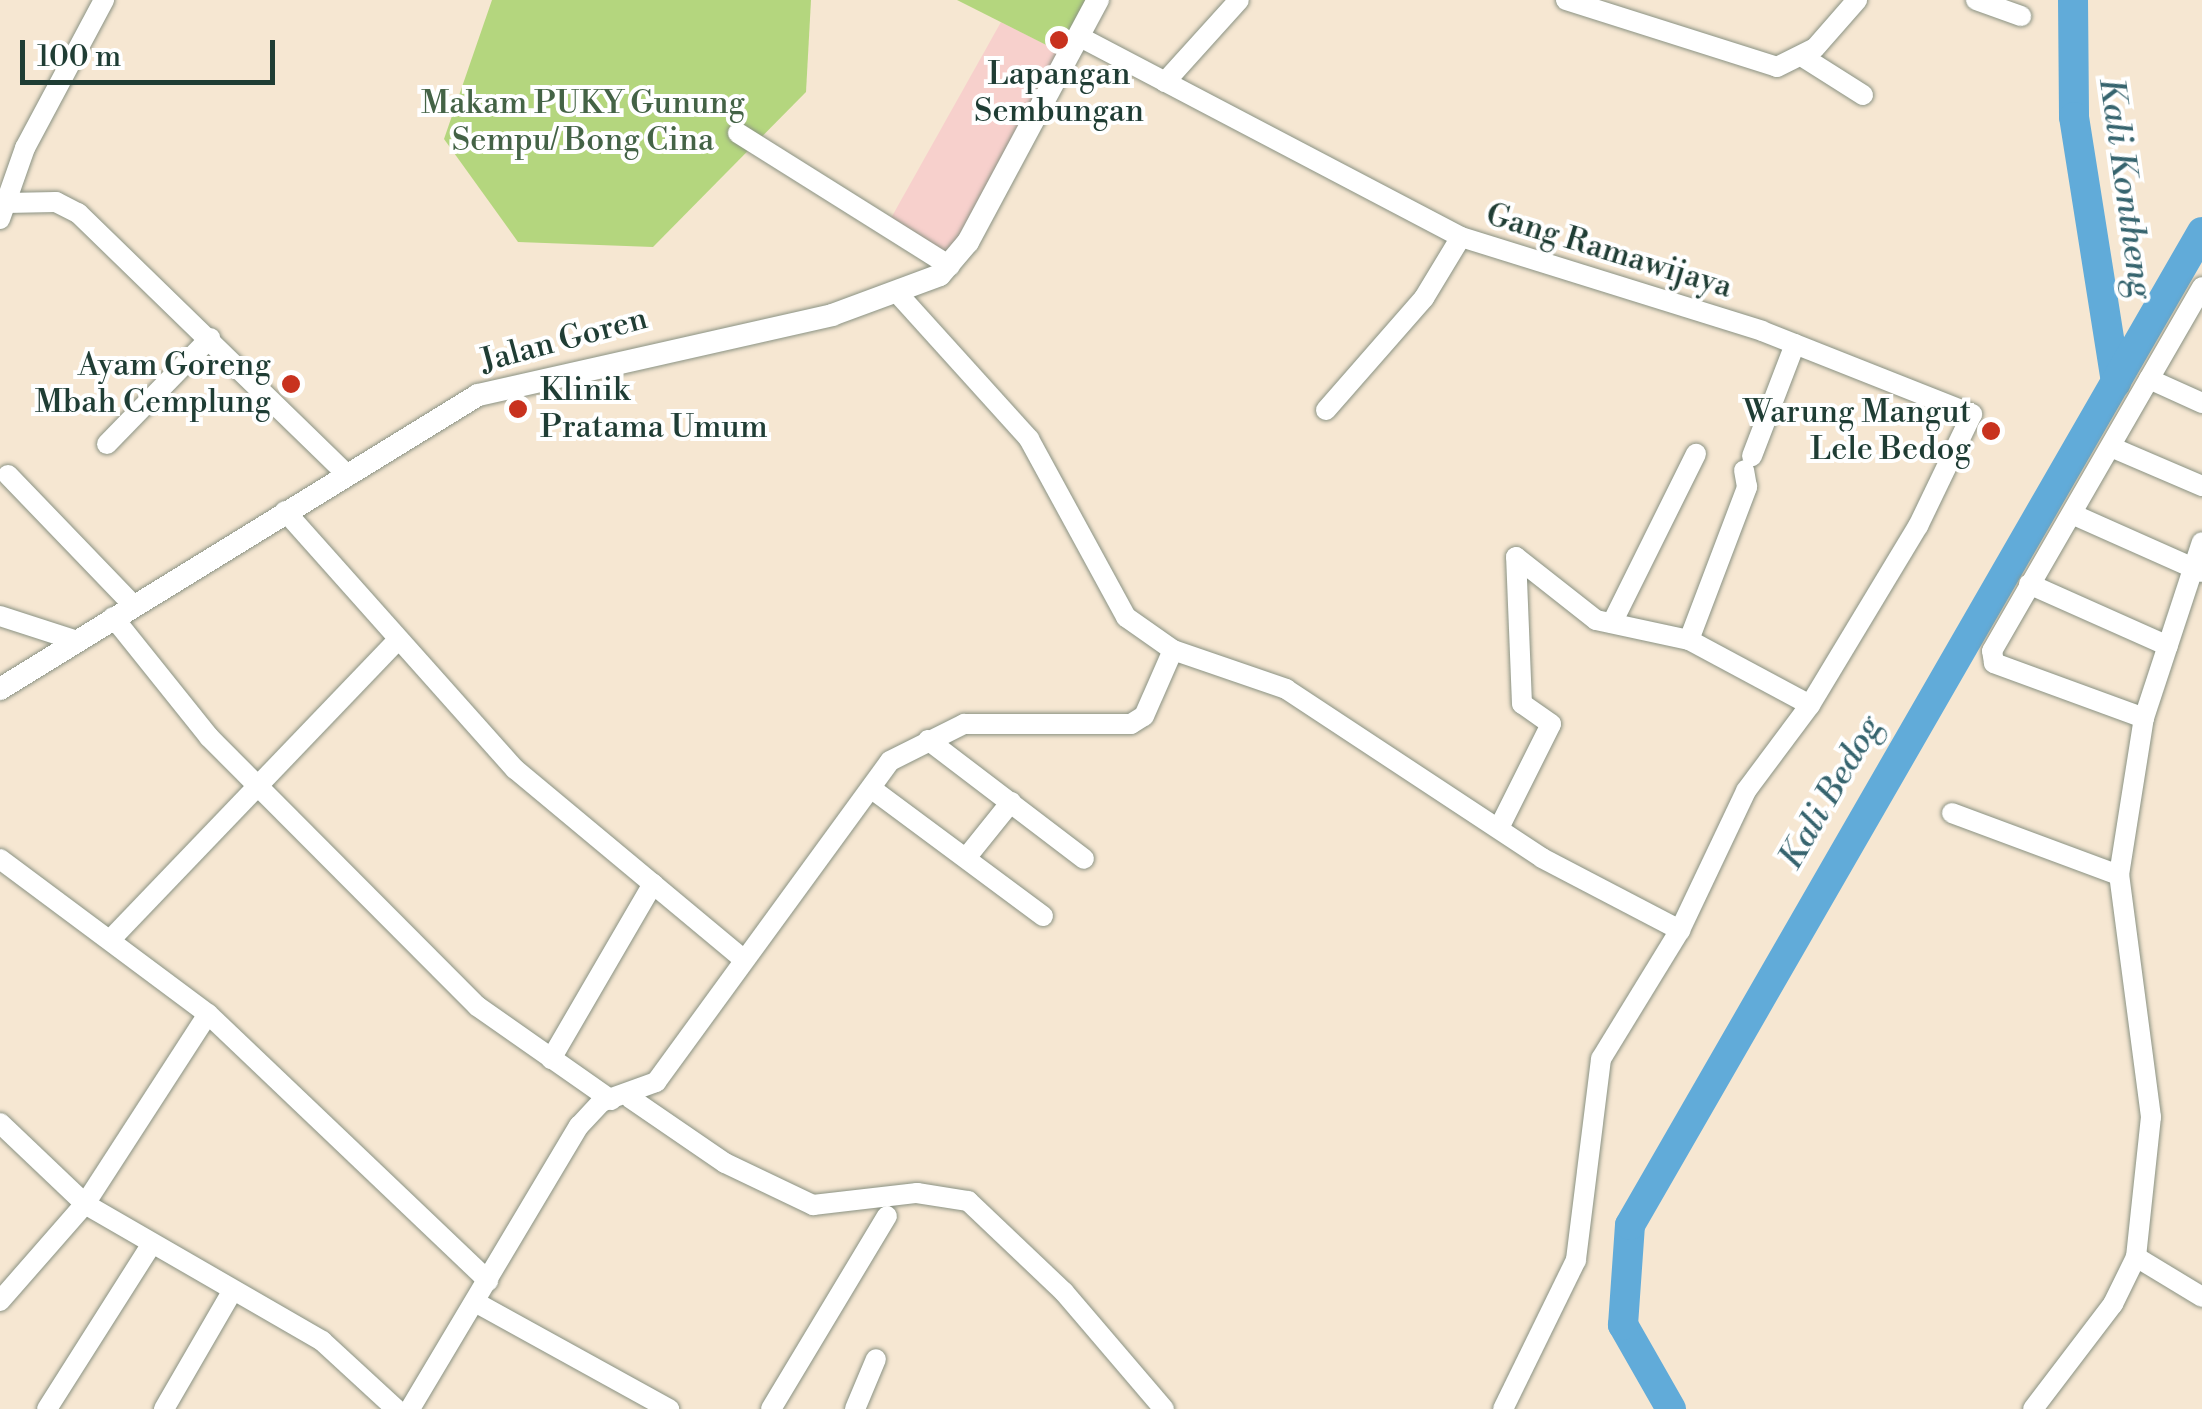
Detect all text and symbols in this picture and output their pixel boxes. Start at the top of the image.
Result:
scale bar [25,20,280,82]
marker: Lapangan Sembungan [1048,29,1070,51]
text: 100 m [37,38,121,76]
place label: Lapangan Sembungan [974,56,1144,131]
water label: Kali Kontheng [2089,75,2161,301]
park label: Makam PUKY Gunung Sempu/ Bong Cina [421,85,745,160]
street label: Gang Ramawijaya [1481,195,1737,307]
street label: Jalan Goren [476,299,652,381]
place label: Ayam Goreng Mbah Cemplung [35,347,271,422]
place label: Klinik Pratama Umum [540,372,768,447]
marker: Ayam Goreng Mbah Cemplung [280,373,302,395]
place label: Warung Mangut Lele Bedog [1743,394,1971,469]
marker: Klinik Pratama Umum [505,396,531,422]
marker: Warung Mangut Lele Bedog [1980,420,2002,442]
water label: Kali Bedog [1770,709,1892,877]

